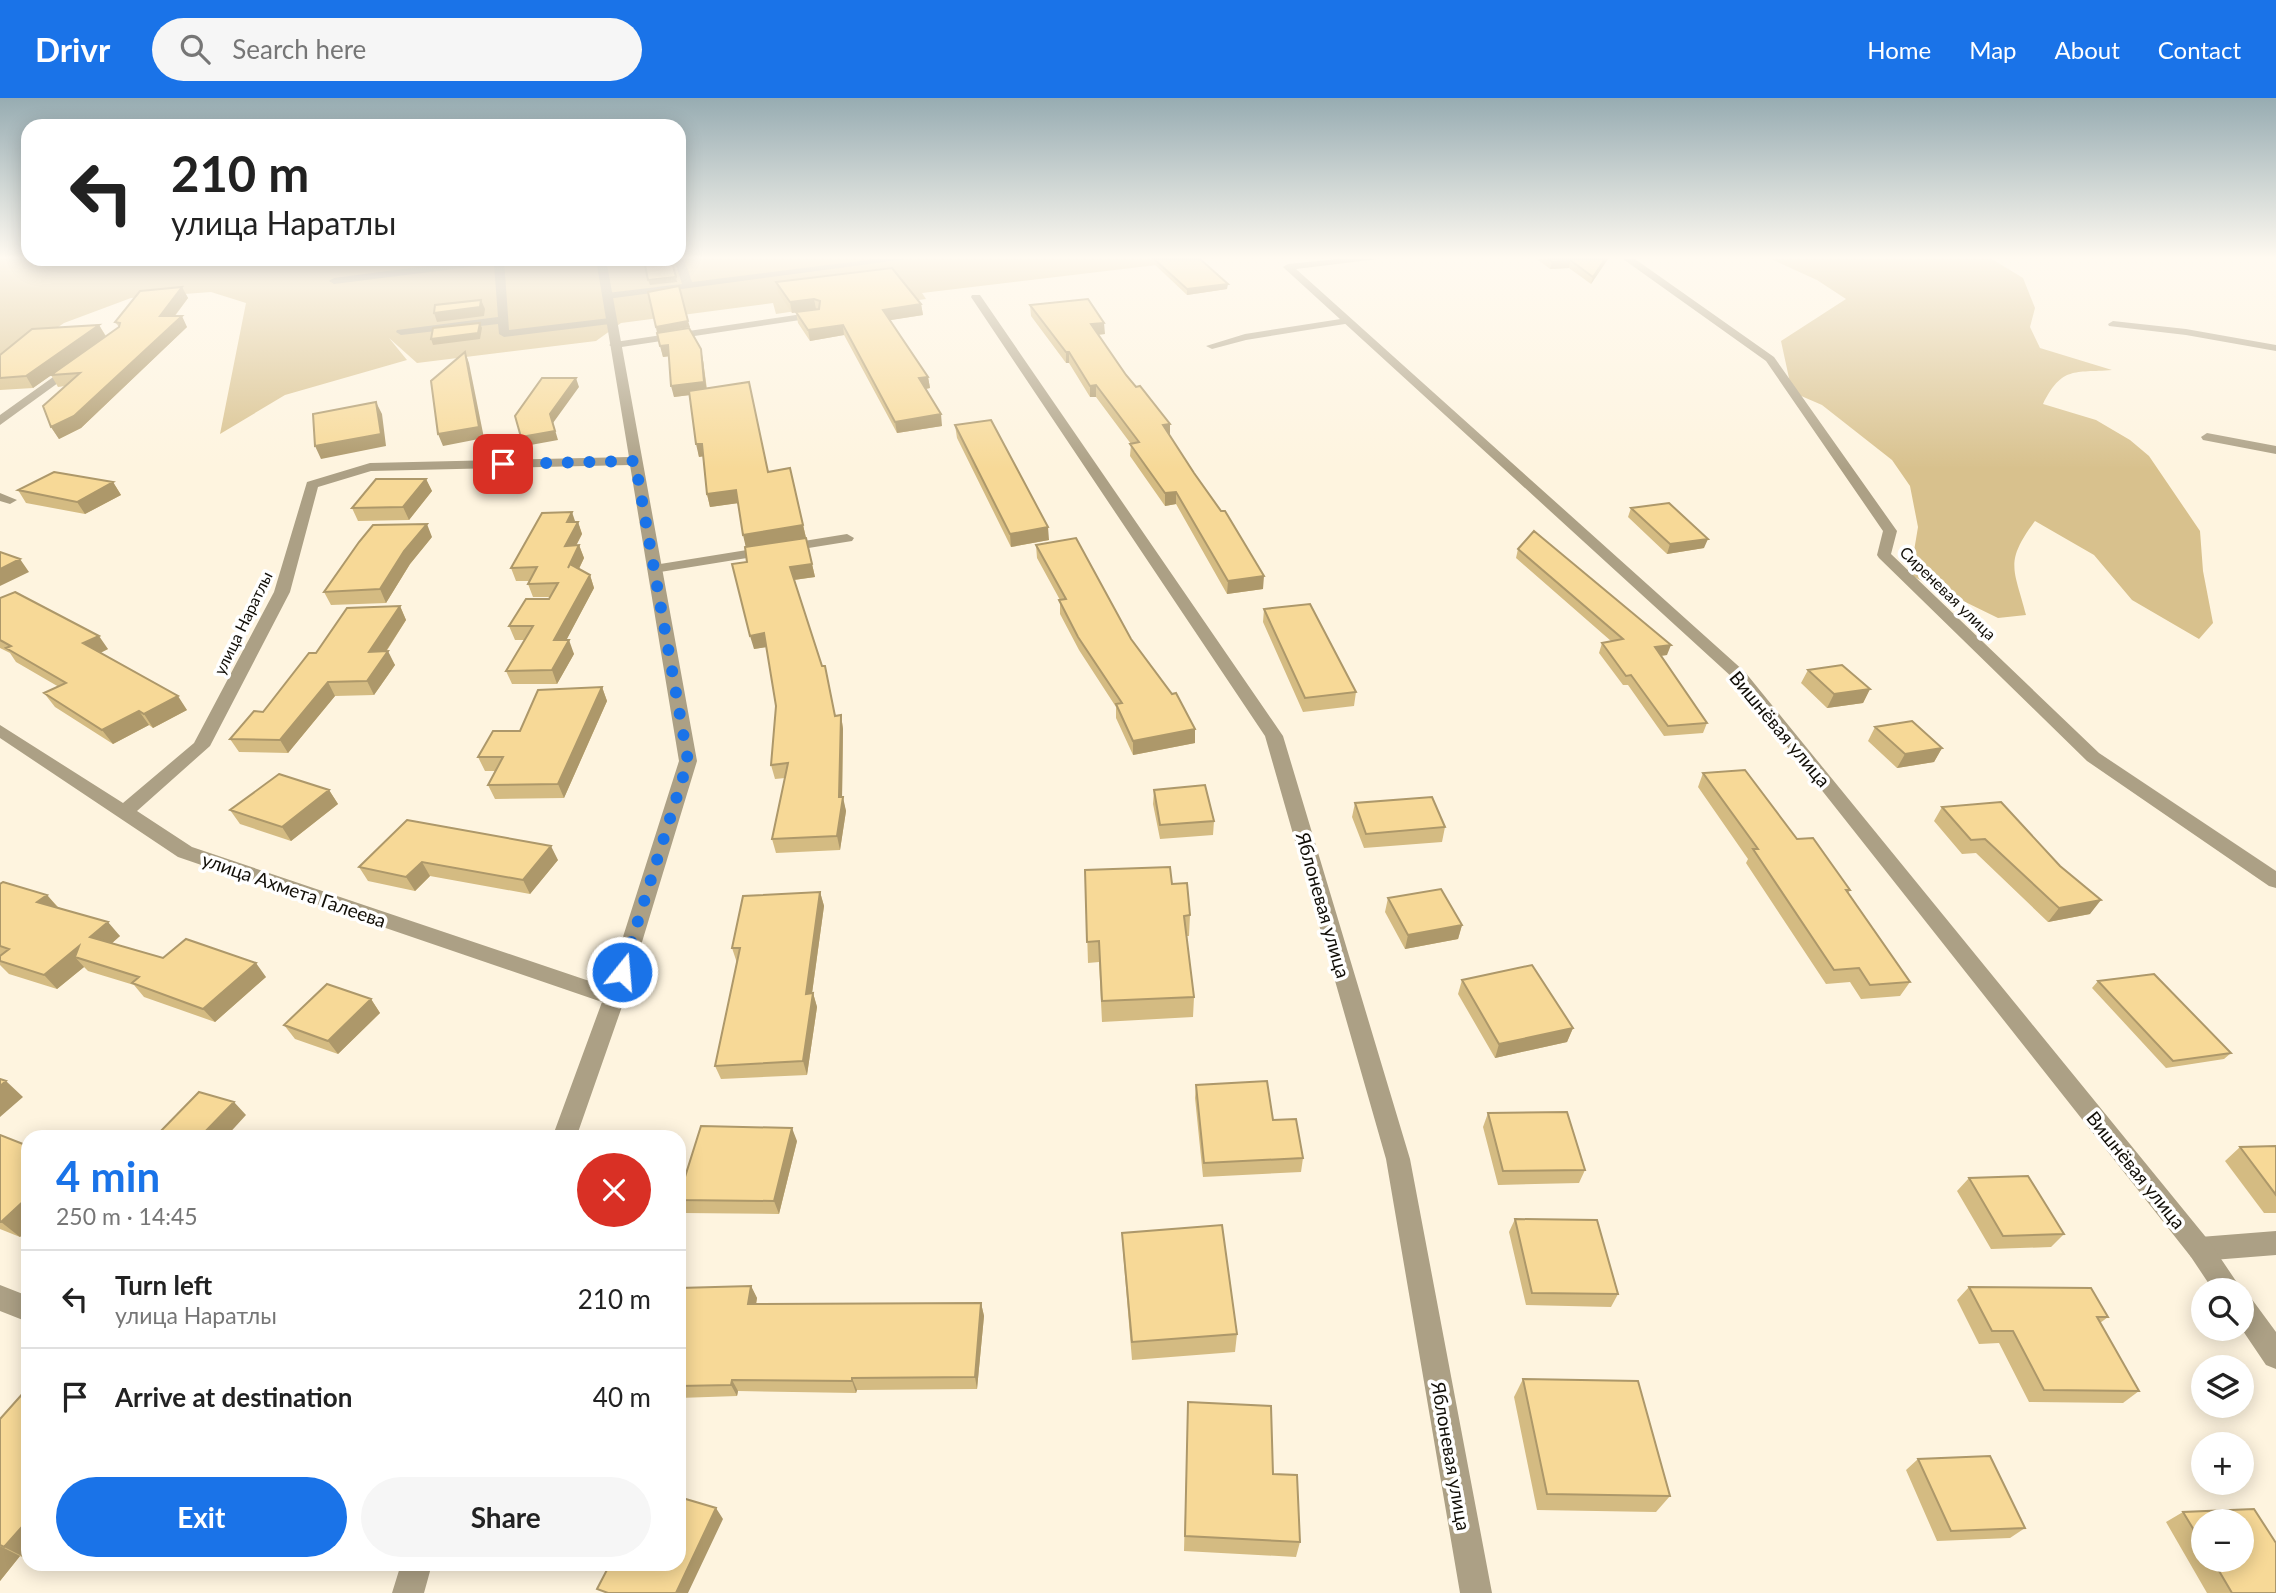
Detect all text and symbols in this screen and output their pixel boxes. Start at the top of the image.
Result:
search box [152,18,642,81]
text: Drivr [35,29,110,69]
icon: search [176,30,214,68]
text: Search here [232,33,366,65]
text: Home [1867,35,1931,64]
text: Map [1969,35,2017,64]
text: About [2055,35,2120,64]
text: Contact [2158,35,2241,64]
text: 210 m [171,144,309,202]
icon: left [56,147,147,238]
text: улица Наратлы [171,203,396,242]
pin [473,434,533,494]
icon: arrive [484,445,522,483]
street label: Сиреневая улица [1896,542,2000,643]
street label: улица Наратлы [209,568,276,678]
street label: Вишнёвая улица [1725,666,1836,791]
street label: Яблоневая улица [1291,828,1355,981]
street label: улица Ахмета Галеева [199,847,389,932]
position arrow [585,935,659,1009]
street label: Вишнёвая улица [2082,1106,2191,1233]
text: 4 min [56,1151,160,1201]
button: close [577,1153,651,1227]
text: 250 m · 14:45 [56,1202,198,1230]
text: Turn left [115,1269,212,1301]
map controls [2191,1278,2254,1572]
button: search [2191,1278,2254,1341]
icon: left [56,1280,94,1318]
text: 210 m [578,1283,651,1315]
text: улица Наратлы [115,1301,277,1329]
button: layers [2191,1355,2254,1418]
icon: arrive [56,1378,94,1416]
street label: Яблоневая улица [1427,1379,1476,1532]
text: Arrive at destination [115,1381,352,1413]
text: 40 m [593,1381,651,1413]
button: + [2191,1432,2254,1495]
button: Exit [56,1477,347,1557]
button: Share [361,1477,651,1557]
button: − [2191,1509,2254,1572]

